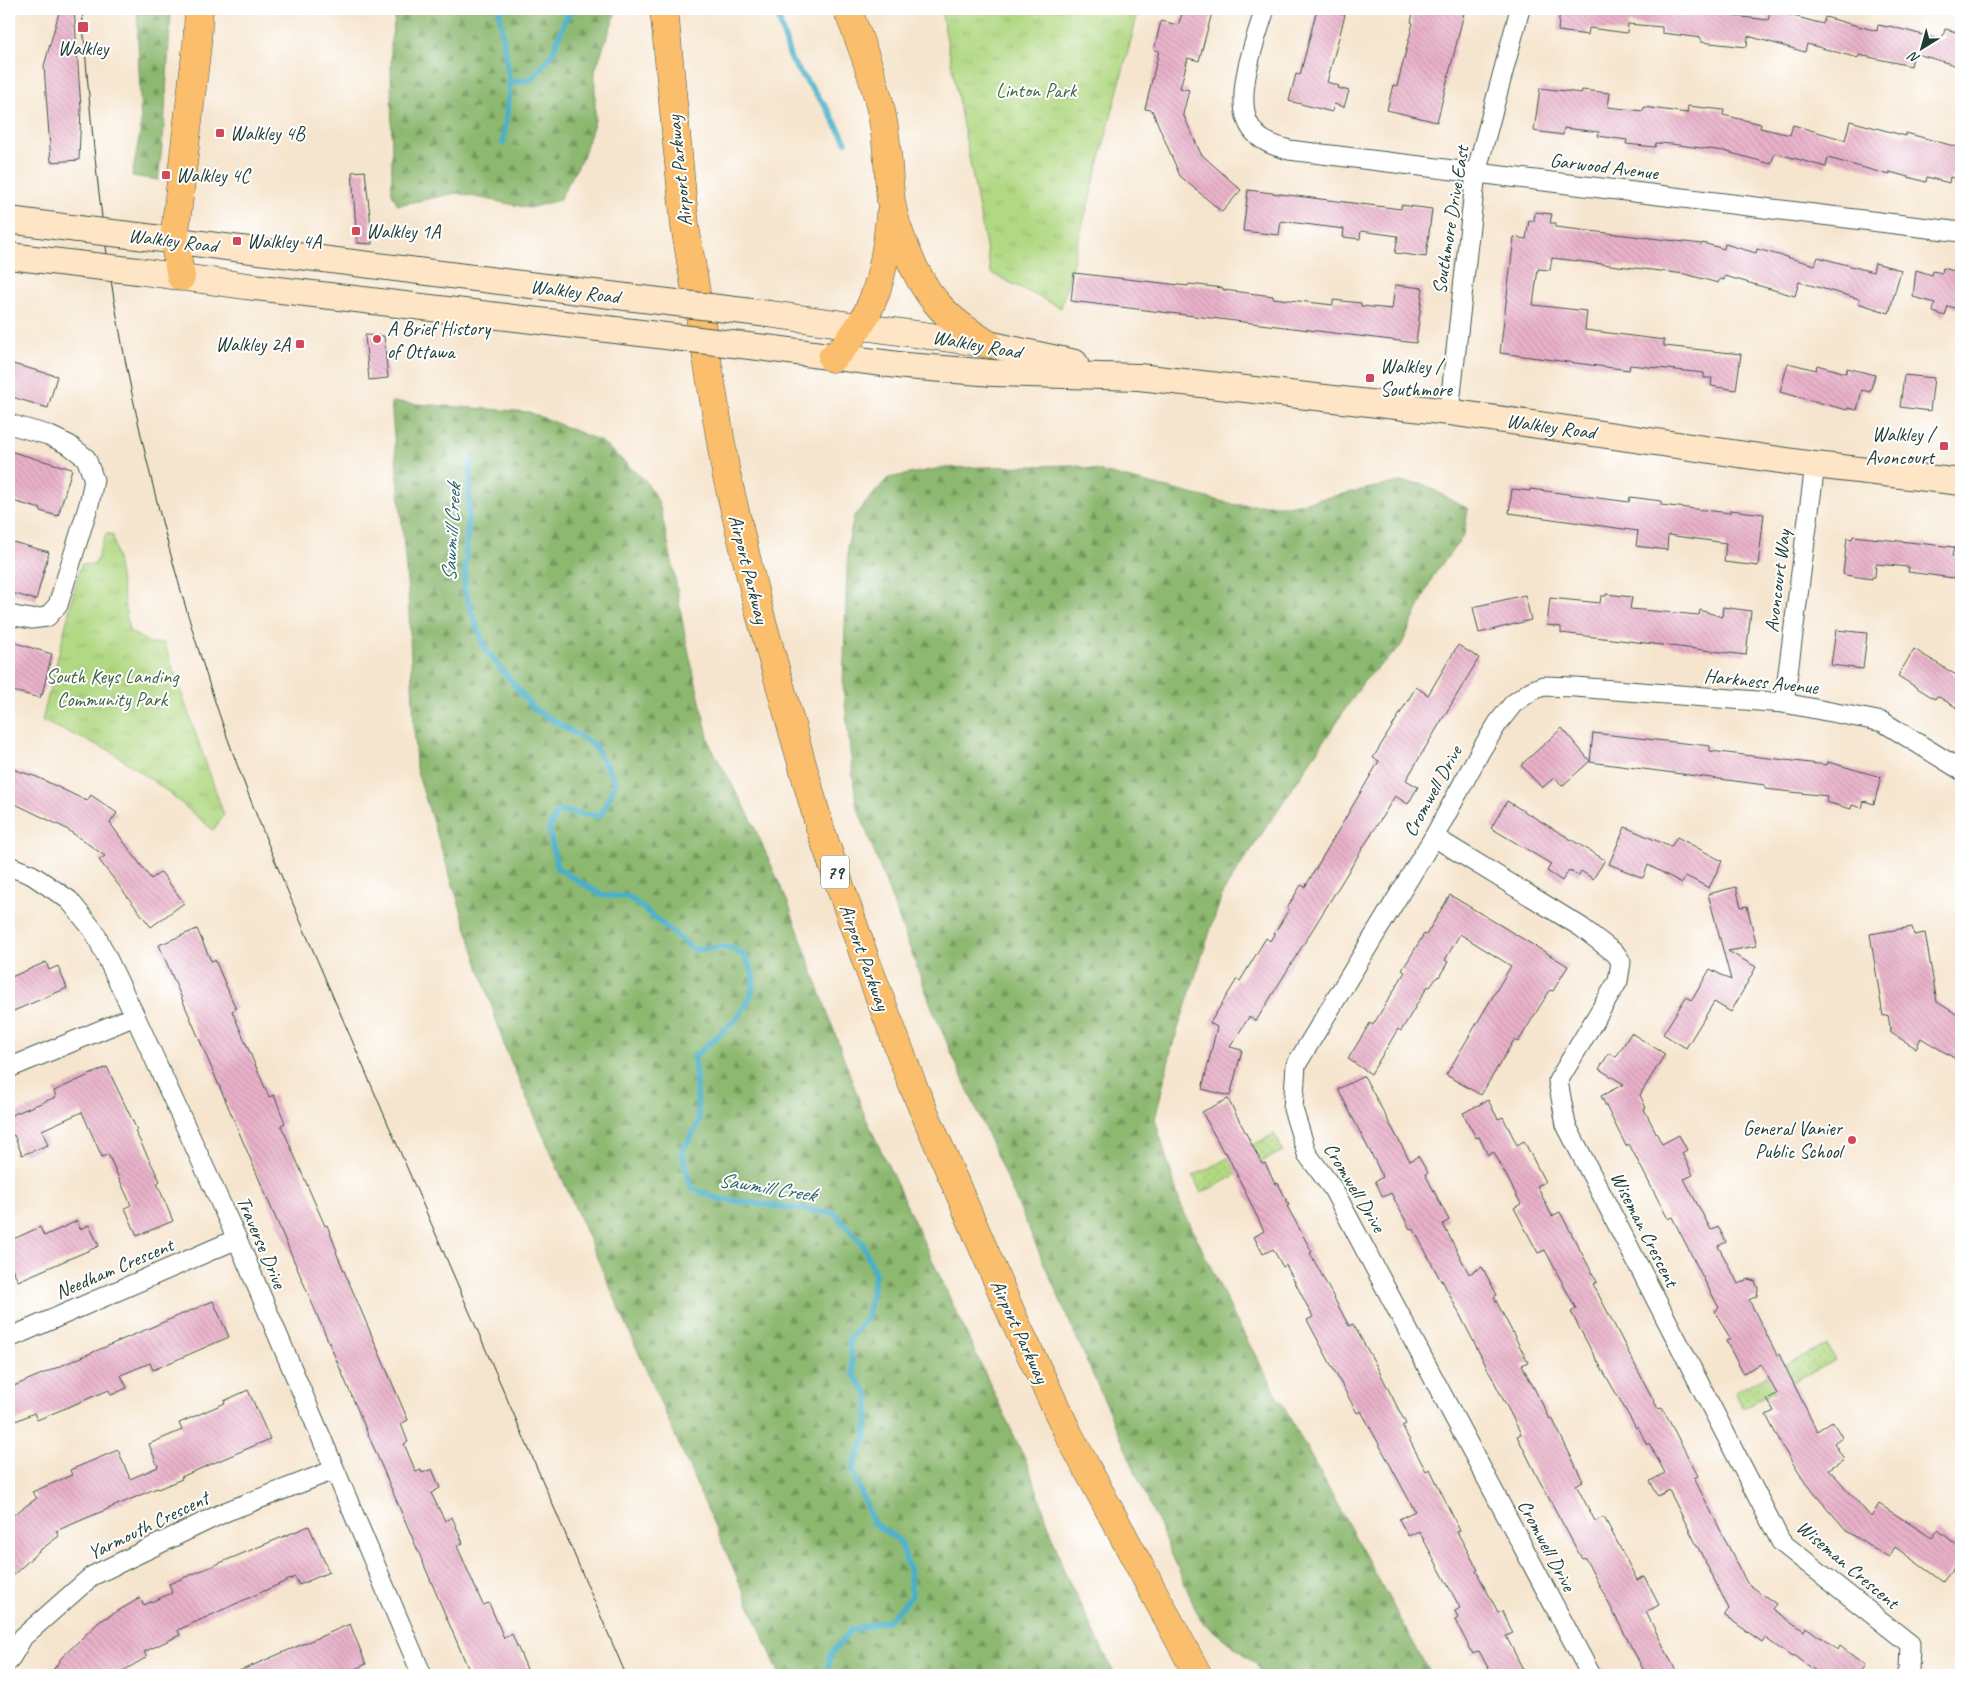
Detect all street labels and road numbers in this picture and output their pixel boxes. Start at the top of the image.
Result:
street label: Airport Parkway [661,113,698,228]
street label: Southmore Drive East [1426,142,1475,296]
street label: Garwood Avenue [1548,147,1661,186]
street label: Walkley Road [127,223,222,259]
street label: Walkley Road [529,274,624,310]
street label: Walkley Road [931,324,1026,365]
street label: Walkley Road [1505,408,1600,446]
street label: Airport Parkway [723,512,774,627]
street label: Avoncourt Way [1759,526,1796,634]
street label: Harkness Avenue [1703,663,1821,700]
street label: Cromwell Drive [1397,740,1468,841]
road number: 79 [821,856,849,889]
street label: Airport Parkway [834,901,896,1015]
street label: Cromwell Drive [1318,1138,1392,1238]
street label: Wiseman Crescent [1605,1167,1685,1293]
street label: Traverse Drive [231,1192,293,1293]
street label: Needham Crescent [51,1231,179,1305]
street label: Airport Parkway [985,1275,1055,1388]
street label: Yarmouth Crescent [84,1484,216,1565]
street label: Cromwell Drive [1512,1495,1582,1597]
street label: Wiseman Crescent [1791,1514,1906,1616]

